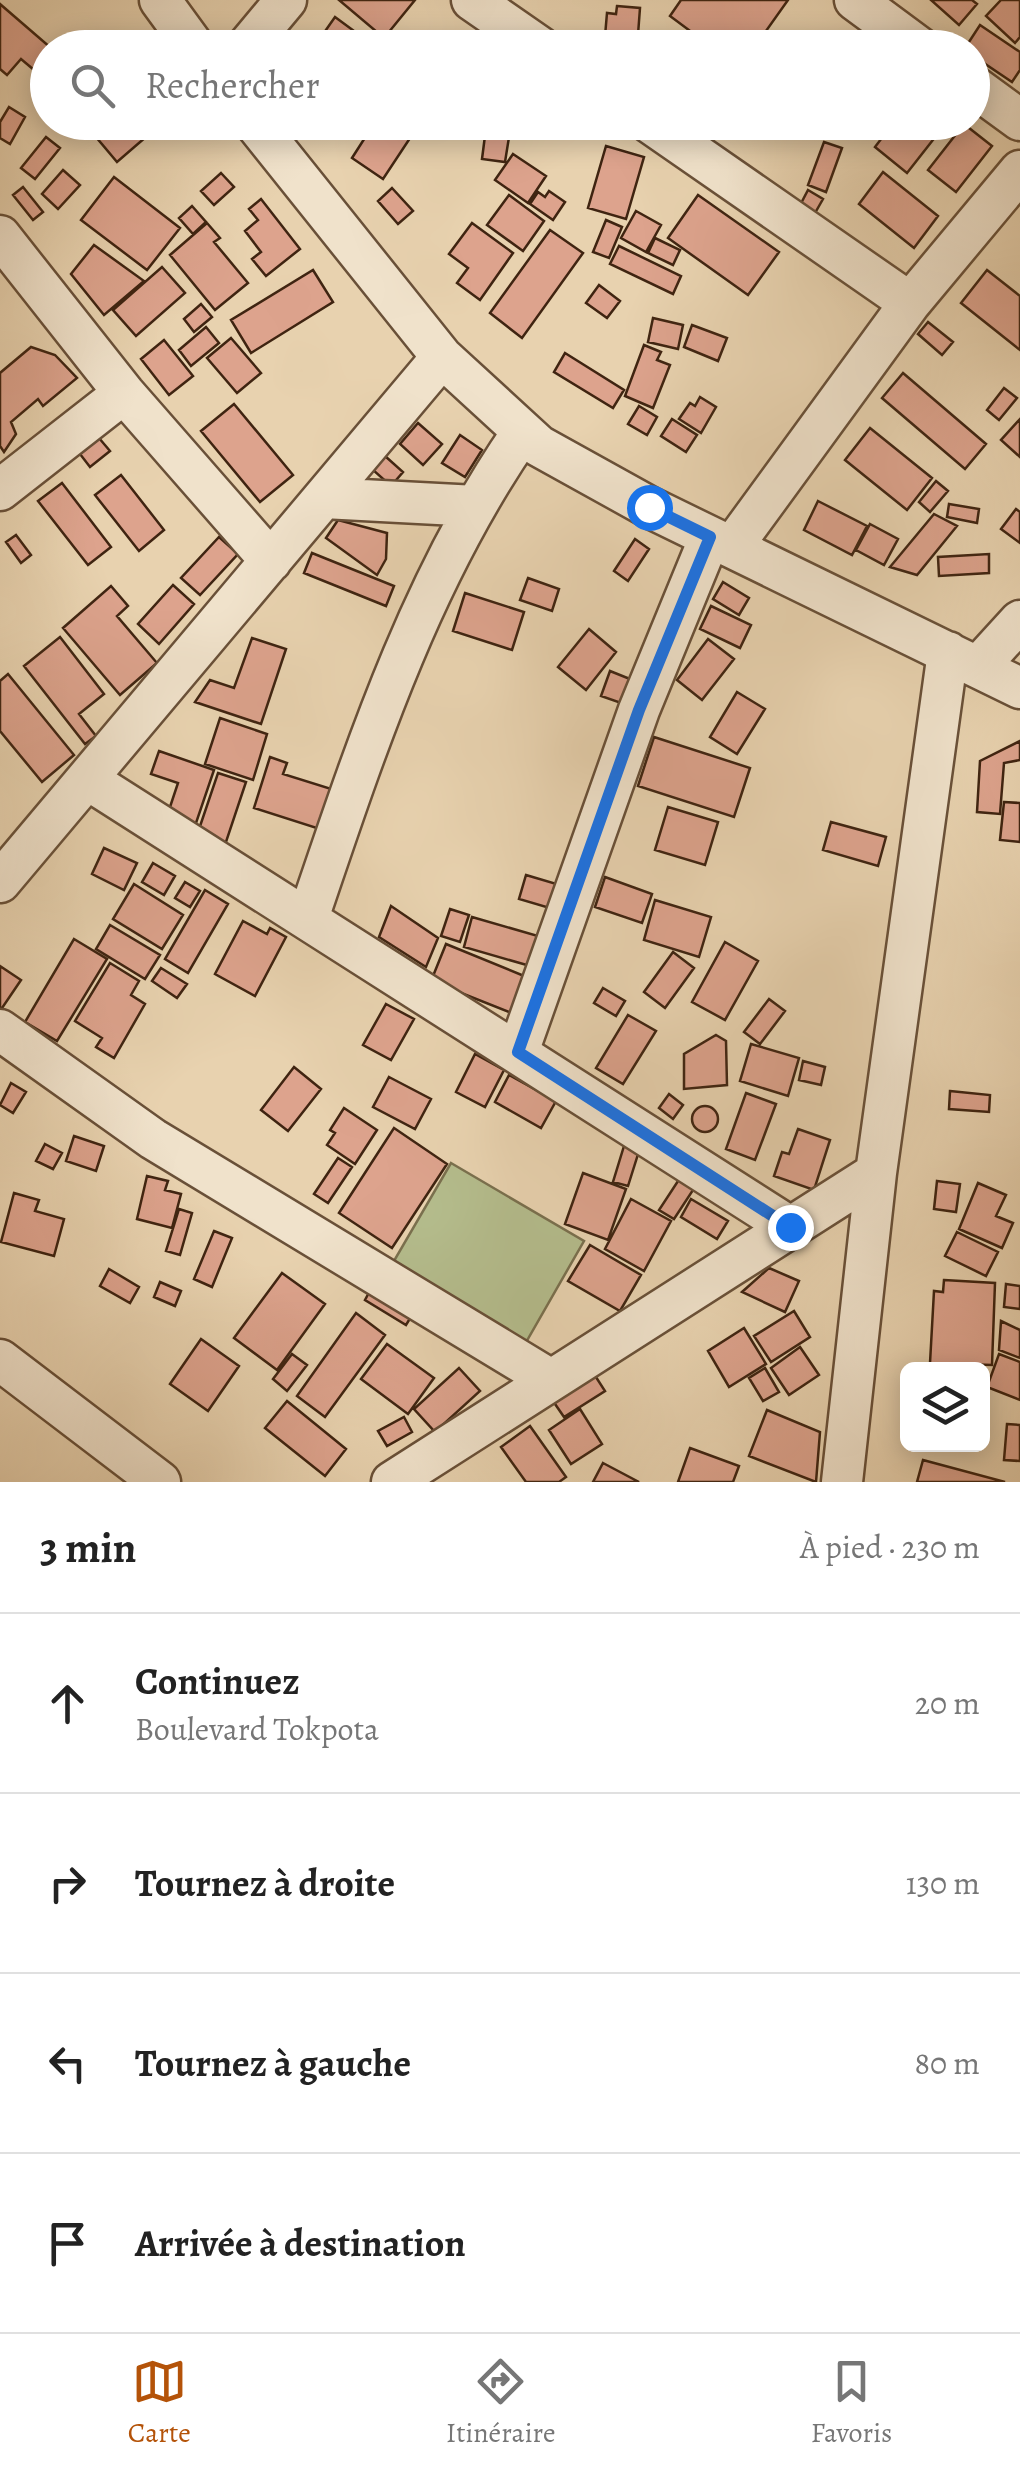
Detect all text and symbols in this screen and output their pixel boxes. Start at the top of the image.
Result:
search box [30,30,990,140]
icon: search [65,58,120,113]
text: Rechercher [145,59,320,111]
route start [627,485,673,531]
route end [768,1205,814,1251]
map controls [900,1362,990,1452]
button: layers [900,1362,990,1452]
text: 3 min [40,1519,136,1576]
text: À pied · 230 m [800,1525,980,1569]
text: Continuez [135,1655,300,1707]
icon: ahead [40,1676,95,1731]
text: 20 m [915,1681,980,1725]
text: Boulevard Tokpota [135,1707,379,1751]
icon: right [40,1856,95,1911]
text: Tournez à droite [135,1857,395,1909]
text: 130 m [906,1861,980,1905]
icon: left [40,2036,95,2091]
text: Tournez à gauche [135,2037,411,2089]
text: 80 m [914,2041,980,2085]
icon: arrive [40,2216,95,2271]
text: Arrivée à destination [135,2217,466,2269]
tab: Carte [128,2354,191,2452]
tab: Itinéraire [446,2354,556,2452]
tab: Favoris [811,2354,892,2452]

